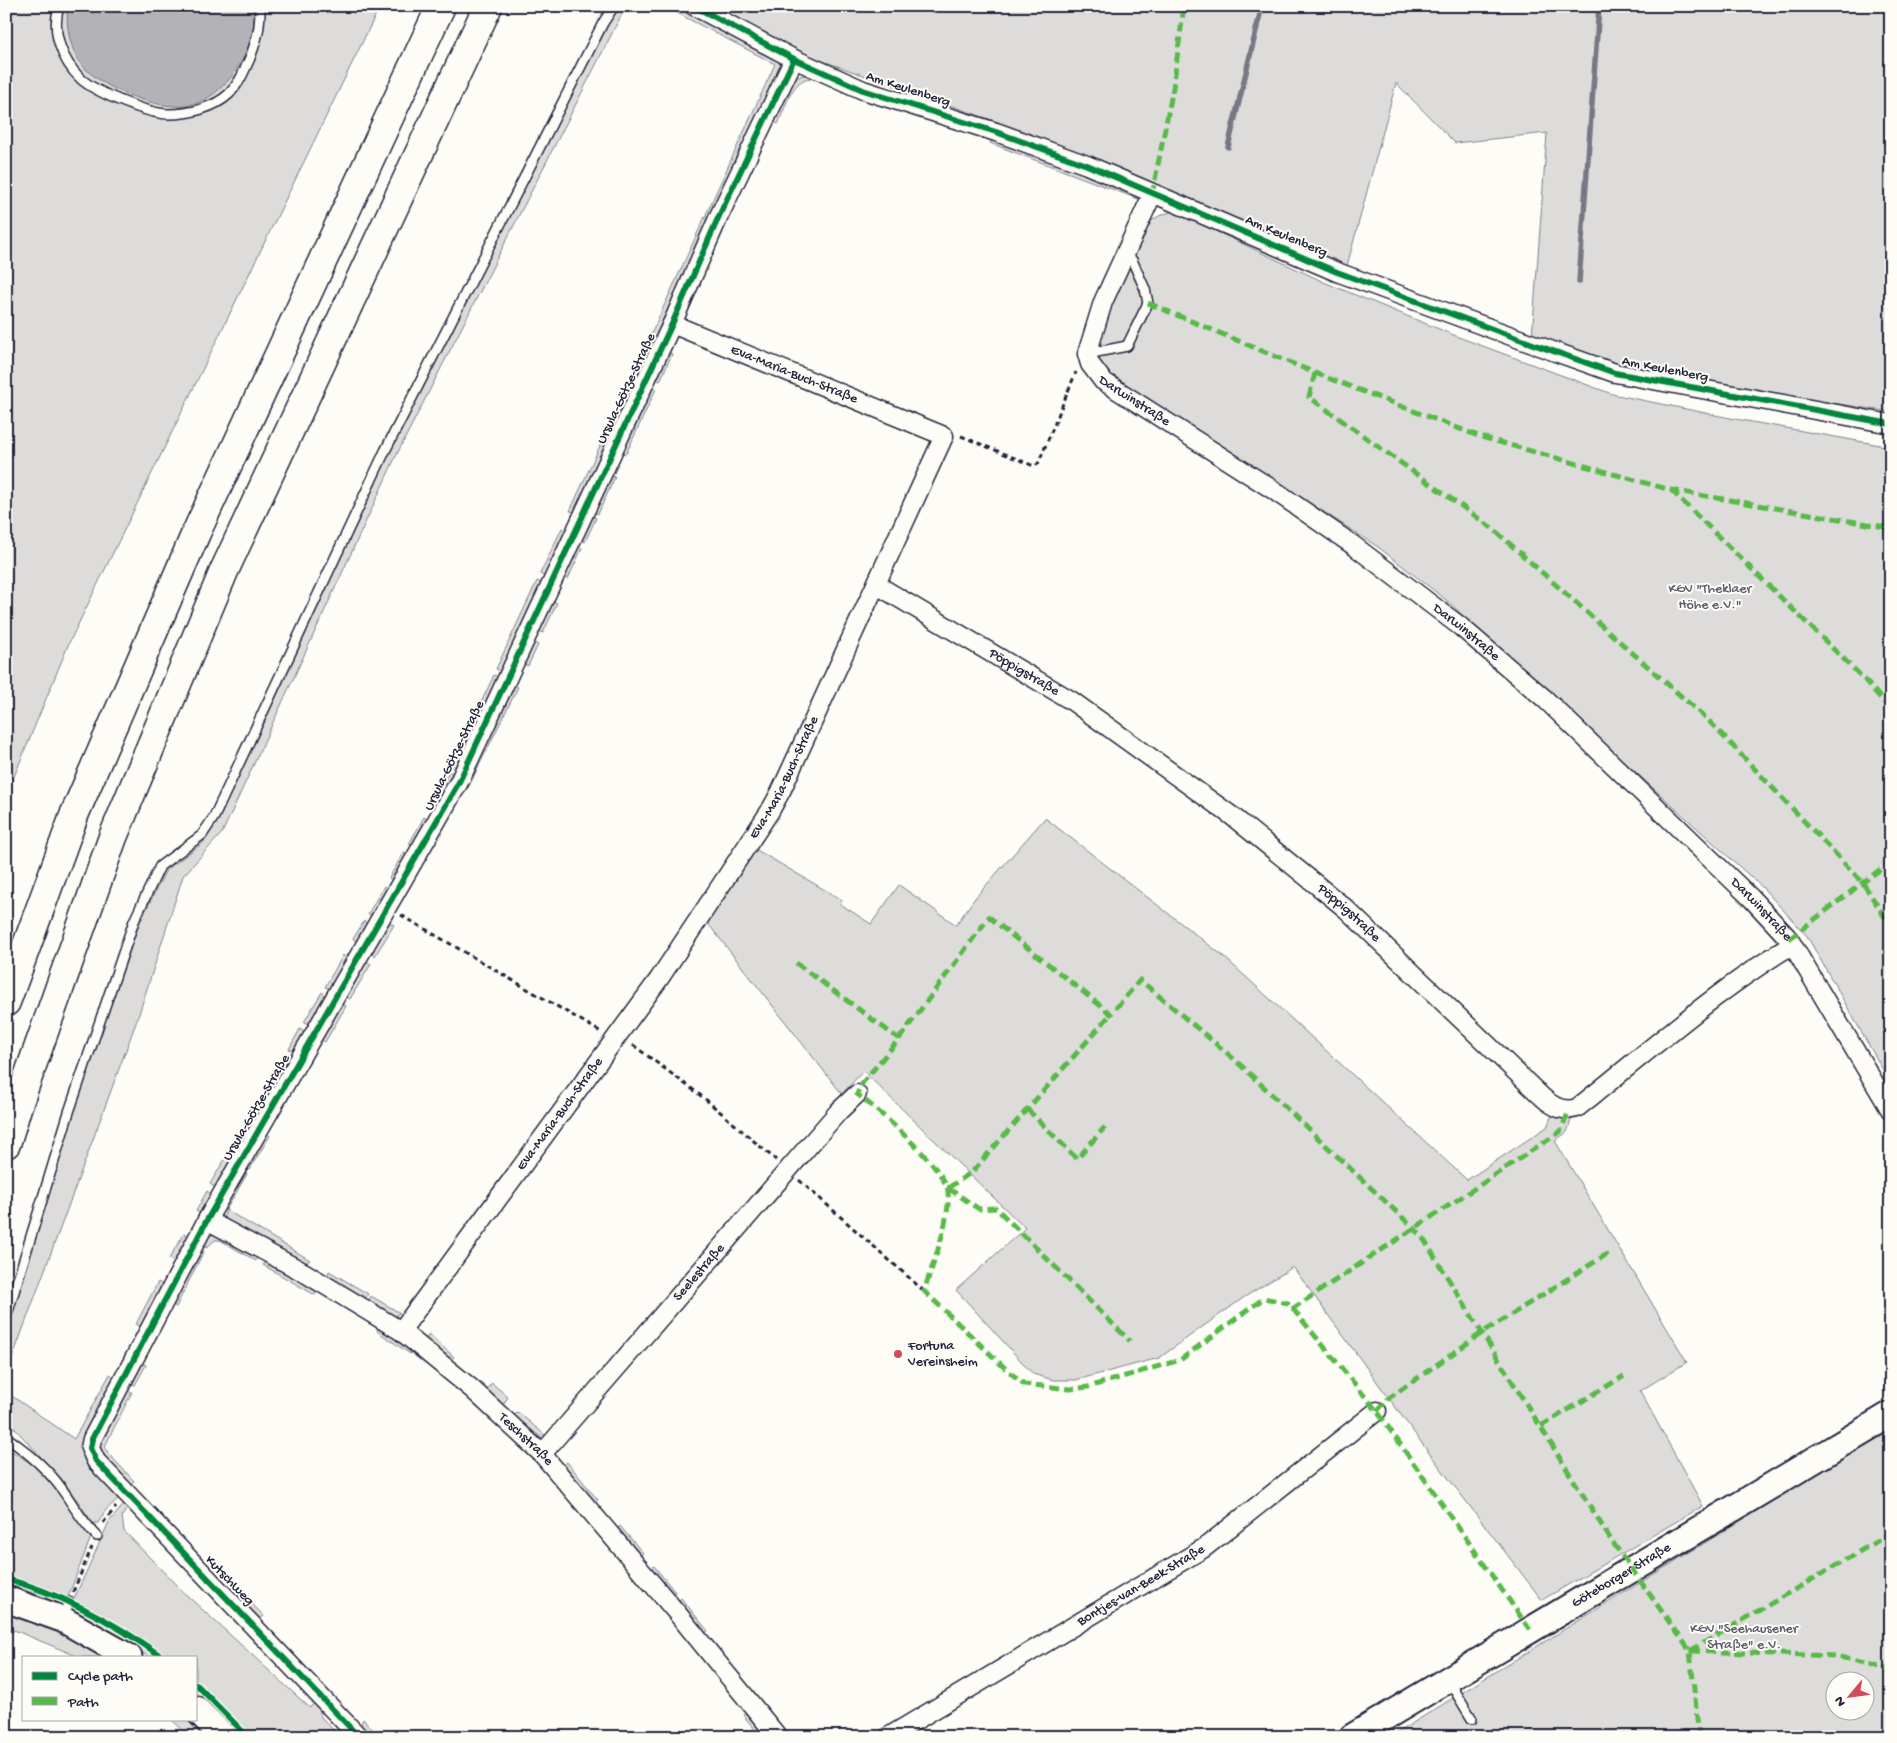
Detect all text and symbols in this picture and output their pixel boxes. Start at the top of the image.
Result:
street label: Am Keulenberg [864,68,952,112]
street label: Am Keulenberg [1242,212,1330,262]
street label: Ursula-Götze-Straße [594,330,660,447]
street label: Eva-Maria-Buch-Straße [728,342,861,409]
street label: Am Keulenberg [1620,353,1710,387]
street label: Darwinstraße [1094,371,1174,431]
park label: KGV "Theklaer Höhe e.V." [1669,581,1752,614]
street label: Darwinstraße [1428,599,1504,665]
street label: Pöppigstraße [985,644,1063,700]
street label: Ursula-Götze-Straße [421,698,489,814]
street label: Eva-Maria-Buch-Straße [745,713,823,842]
street label: Darwinstraße [1726,873,1796,946]
street label: Pöppigstraße [1313,880,1385,946]
street label: Ursula-Götze-Straße [220,1051,295,1164]
street label: Eva-Maria-Buch-Straße [513,1054,608,1174]
street label: Seelestraße [670,1240,729,1305]
place label: Fortuna Vereinsheim [907,1338,978,1371]
marker: Fortuna Vereinsheim [892,1348,904,1360]
street label: Teschstraße [494,1409,557,1470]
street label: Göteborger Straße [1569,1539,1675,1612]
street label: Bontjes-van-Beek-Straße [1073,1540,1209,1631]
street label: Kutschweg [201,1552,257,1610]
park label: KGV "Seehausener Straße" e.V. [1690,1621,1799,1654]
legend [22,1656,198,1720]
text: Cycle path [68,1668,133,1686]
north arrow [1824,1670,1874,1720]
text: N [1831,1693,1850,1709]
text: Path [67,1694,99,1712]

